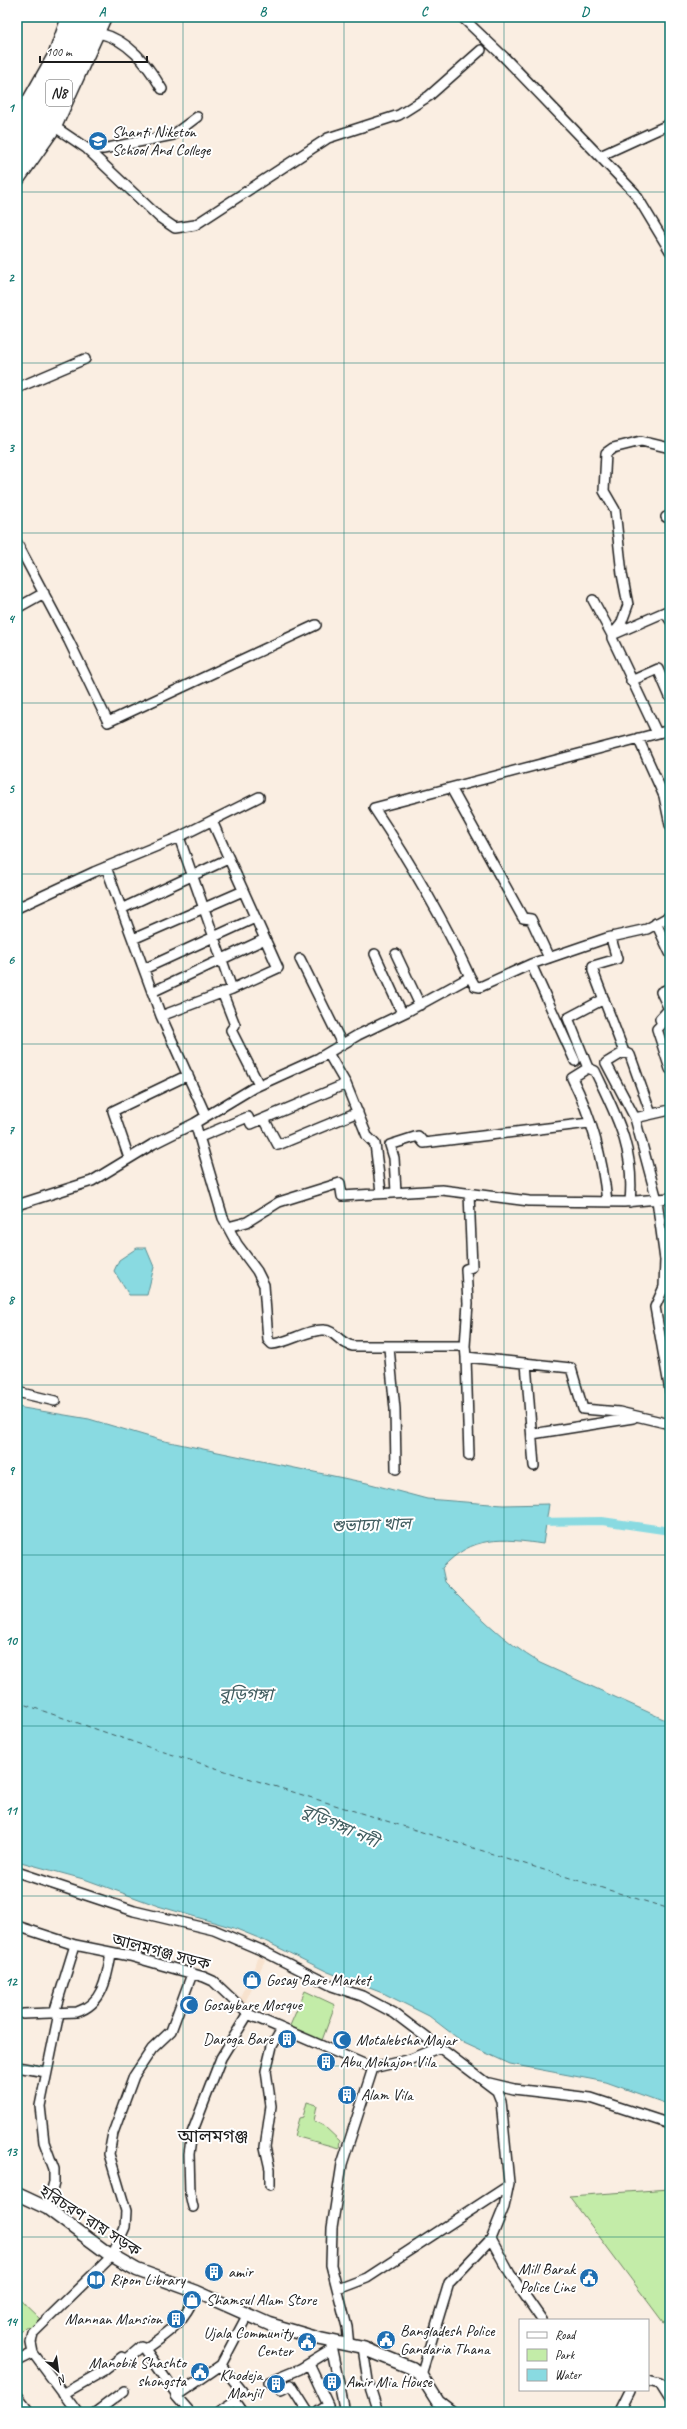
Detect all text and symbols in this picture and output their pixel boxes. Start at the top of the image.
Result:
text: A [99,4,107,20]
text: B [260,4,268,20]
text: C [421,4,429,20]
text: D [581,4,590,20]
scale bar [40,38,147,64]
text: 100 m [46,44,73,60]
road number: N8 [46,80,72,106]
text: 1 [8,100,16,116]
place label: Shanti Niketon School And College [112,122,212,160]
school or university icon: Shanti Niketon School And College [87,130,109,152]
text: 2 [8,270,15,286]
text: 3 [8,440,15,456]
text: 4 [8,611,16,627]
text: 5 [8,781,15,797]
text: 6 [8,952,15,968]
text: 7 [8,1122,15,1138]
text: 8 [8,1292,16,1308]
text: 9 [8,1463,15,1479]
water label: শুভাঢ্যা খাল [331,1513,415,1537]
text: 10 [5,1633,18,1649]
water label: বুড়িগঙ্গা [219,1684,276,1705]
water label: বুড়িগঙ্গা নদী [298,1800,385,1854]
text: 11 [5,1803,19,1819]
street label: আলমগঞ্জ সড়ক [109,1929,213,1975]
shop icon: Gosay Bare Market [241,1969,263,1991]
place label: Gosay Bare Market [266,1970,373,1990]
text: 12 [5,1974,18,1990]
mosque icon: Gosaybare Mosque [178,1994,200,2016]
place label: Gosaybare Mosque [203,1995,304,2015]
building icon: Daroga Bare [276,2028,298,2050]
place label: Daroga Bare [203,2029,275,2049]
mosque icon: Motalebsha Majar [331,2029,353,2051]
place label: Motalebsha Majar [356,2030,459,2050]
building icon: Abu Mohajon Vila [315,2051,337,2073]
place label: Abu Mohajon Vila [340,2052,437,2072]
building icon: Alam Vila [336,2084,358,2106]
place label: Alam Vila [361,2085,414,2105]
district label: আলমগঞ্জ [177,2125,248,2147]
text: 13 [5,2144,18,2160]
street label: হরিচরণ রায় সড়ক [35,2180,145,2262]
place label: Mill Barak Police Line [518,2259,577,2297]
building icon: amir [203,2261,225,2283]
place label: amir [228,2262,254,2282]
public building icon: Mill Barak Police Line [578,2267,600,2289]
library icon: Ripon Library [85,2269,107,2291]
place label: Ripon Library [110,2270,187,2290]
shop icon: Shamsul Alam Store [181,2289,203,2311]
place label: Shamsul Alam Store [206,2290,318,2310]
building icon: Mannan Mansion [165,2308,187,2330]
place label: Mannan Mansion [65,2309,163,2329]
text: 14 [5,2314,19,2330]
legend [519,2319,649,2391]
place label: Bangladesh Police Gandaria Thana [400,2321,496,2359]
place label: Ujala Community Center [203,2323,295,2361]
text: Road [555,2327,577,2343]
public building icon: Bangladesh Police Gandaria Thana [375,2329,397,2351]
public building icon: Ujala Community Center [296,2331,318,2353]
text: Park [555,2347,576,2363]
north arrow [38,2351,78,2391]
place label: Manobik Shashto shongsta [89,2353,188,2391]
public building icon: Manobik Shashto shongsta [189,2361,211,2383]
place label: Khodeja Manjil [219,2365,265,2403]
text: Water [555,2367,583,2383]
building icon: Amir Mia House [321,2371,343,2393]
text: N [55,2372,69,2389]
place label: Amir Mia House [346,2372,434,2392]
building icon: Khodeja Manjil [265,2373,287,2395]

